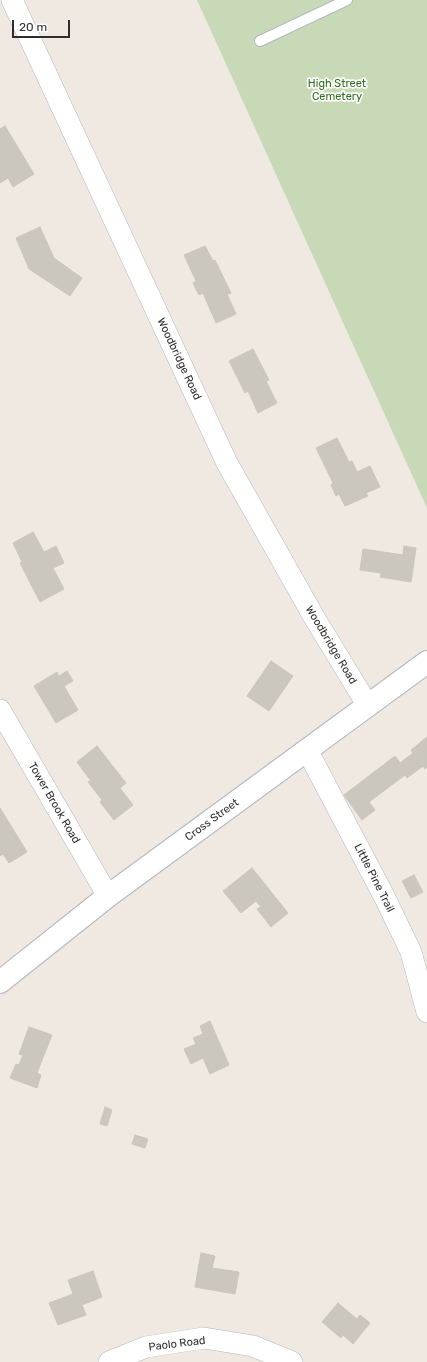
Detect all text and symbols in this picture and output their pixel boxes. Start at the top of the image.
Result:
scale bar [14,12,72,38]
text: 20 m [19,20,47,34]
park label: High Street Cemetery [308,77,366,103]
street label: Woodbridge Road [154,316,204,402]
street label: Woodbridge Road [302,603,360,687]
street label: Tower Brook Road [25,760,83,846]
street label: Cross Street [182,796,242,844]
street label: Little Pine Trail [351,842,397,914]
street label: Paolo Road [148,1334,206,1354]

